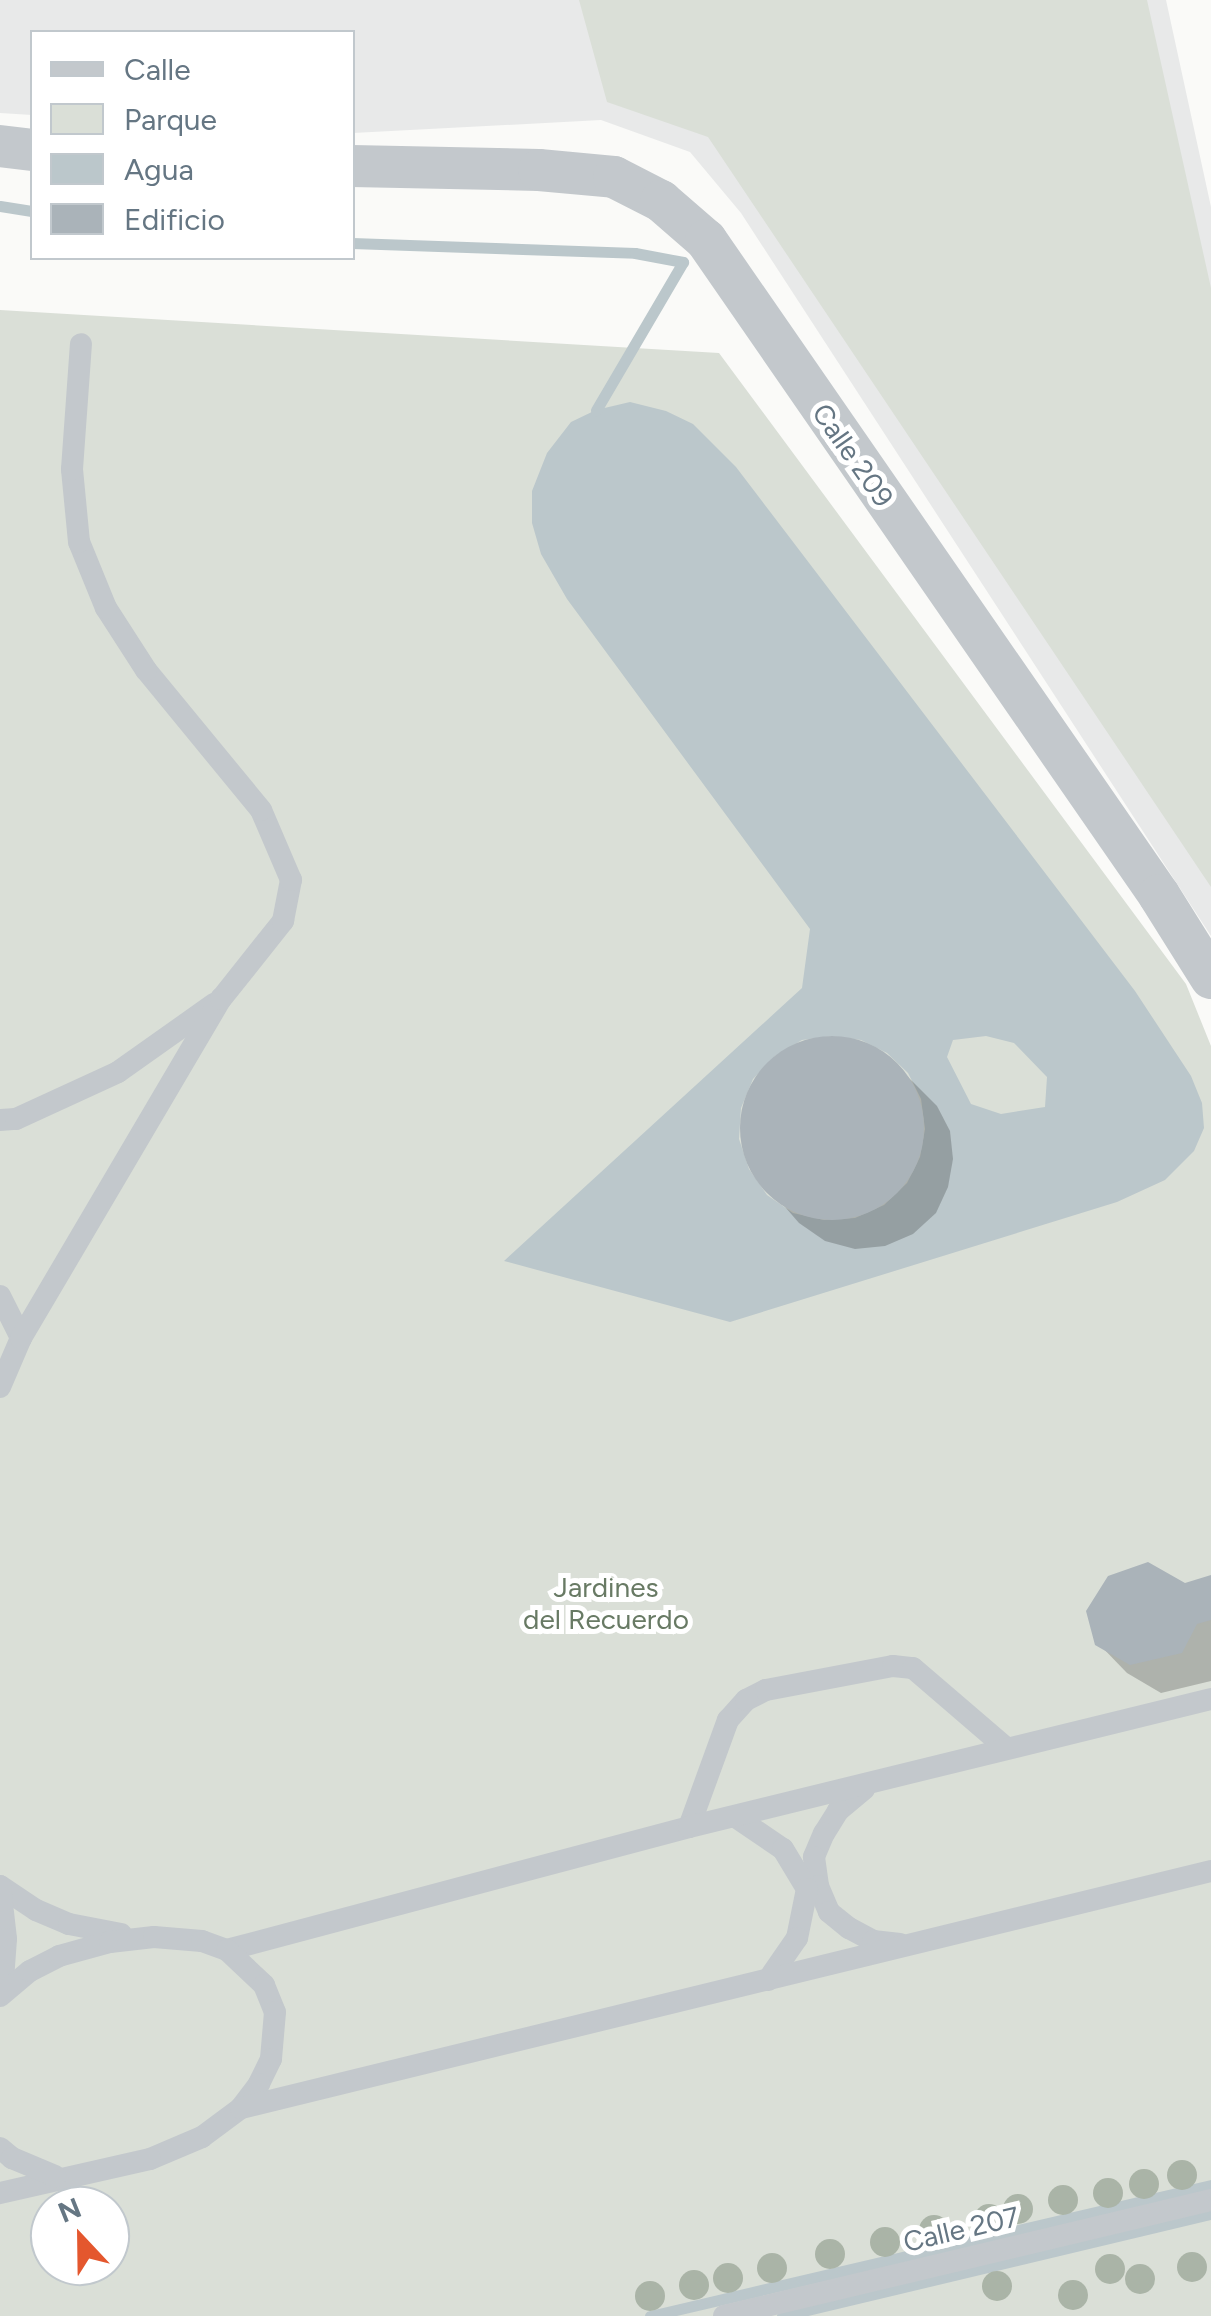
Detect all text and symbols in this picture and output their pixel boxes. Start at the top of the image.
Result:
legend [30,30,355,260]
text: Calle [124,51,191,88]
text: Parque [124,101,217,138]
text: Agua [124,151,194,188]
text: Edificio [124,201,225,238]
street label: Calle 209 [805,397,901,513]
park label: Jardines del Recuerdo [523,1570,689,1636]
north arrow [30,2186,130,2286]
text: N [53,2190,86,2230]
street label: Calle 207 [900,2199,1022,2259]

